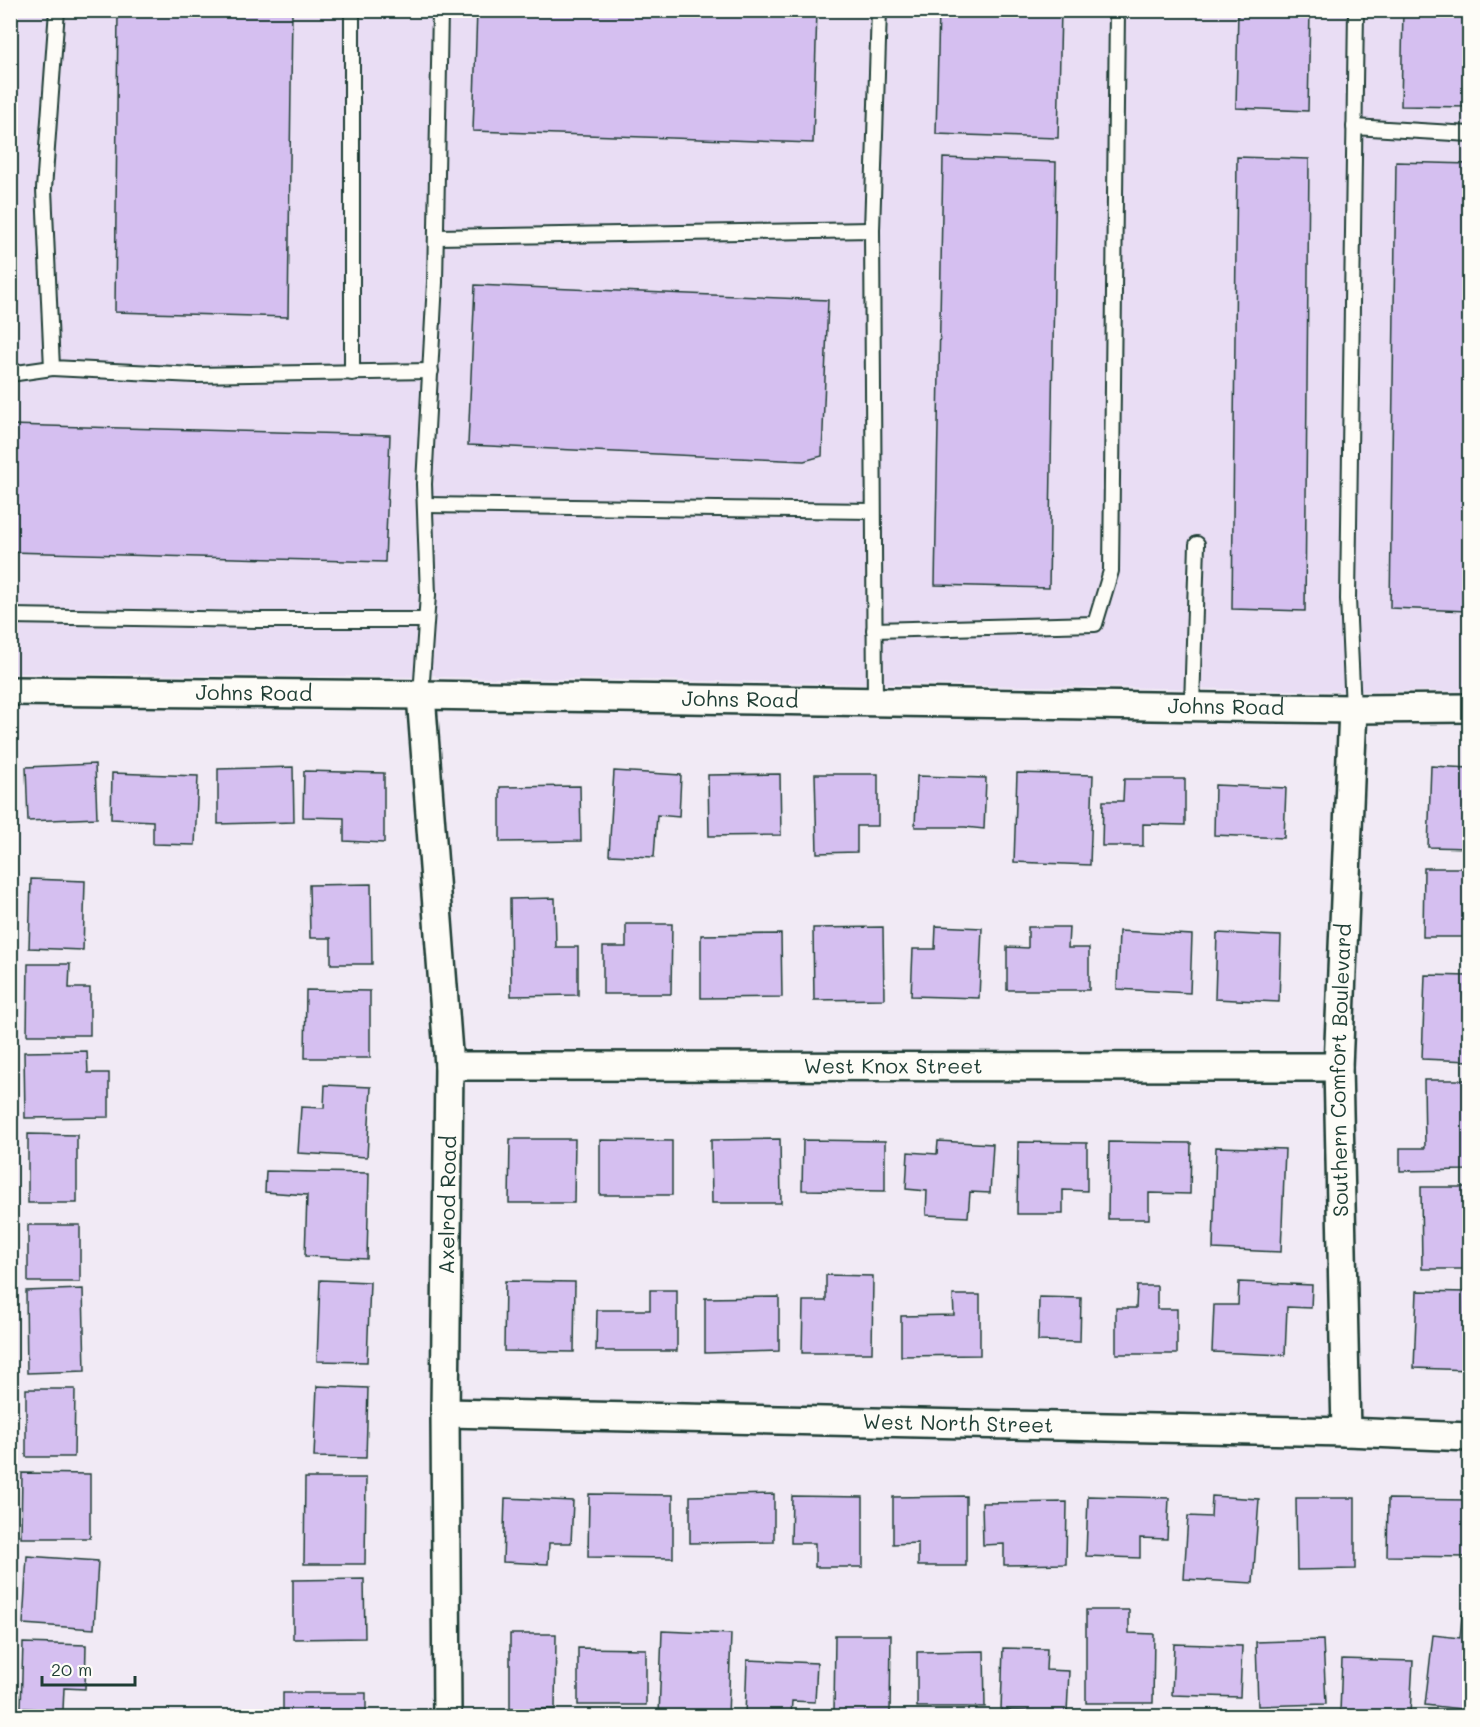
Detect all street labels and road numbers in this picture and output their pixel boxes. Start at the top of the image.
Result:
street label: Johns Road [195,678,313,706]
street label: Johns Road [681,684,799,713]
street label: Johns Road [1167,691,1284,720]
street label: Southern Comfort Boulevard [1323,923,1356,1217]
street label: West Knox Street [804,1051,982,1079]
street label: Axelrod Road [432,1135,461,1275]
street label: West North Street [862,1407,1054,1438]

